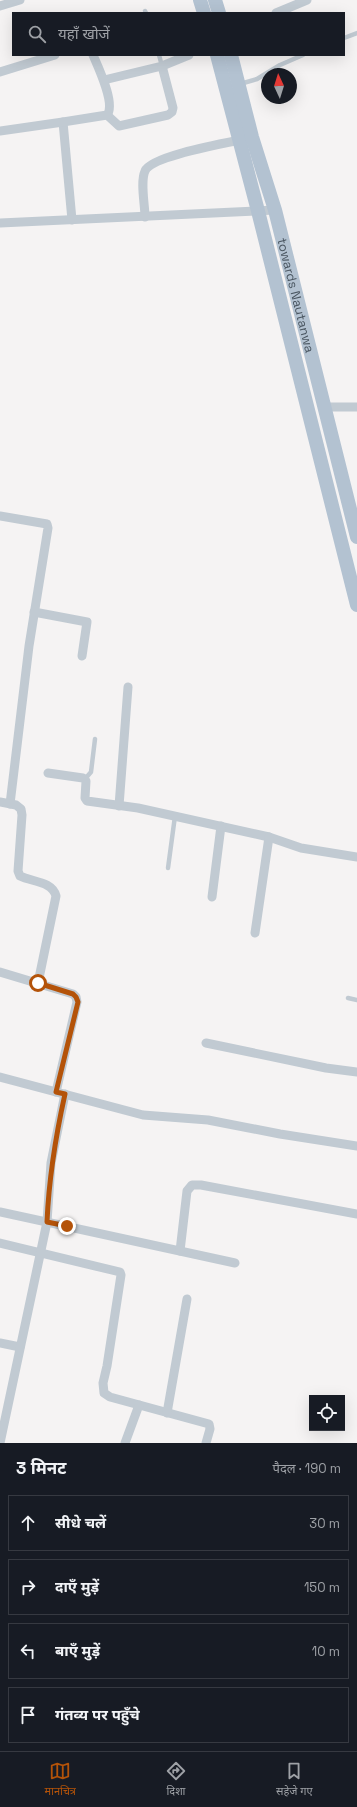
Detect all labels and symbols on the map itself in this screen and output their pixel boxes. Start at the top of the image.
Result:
north arrow [261,68,297,104]
street label: towards Nautanwa [273,236,319,355]
route start [29,974,47,992]
route end [58,1217,76,1235]

